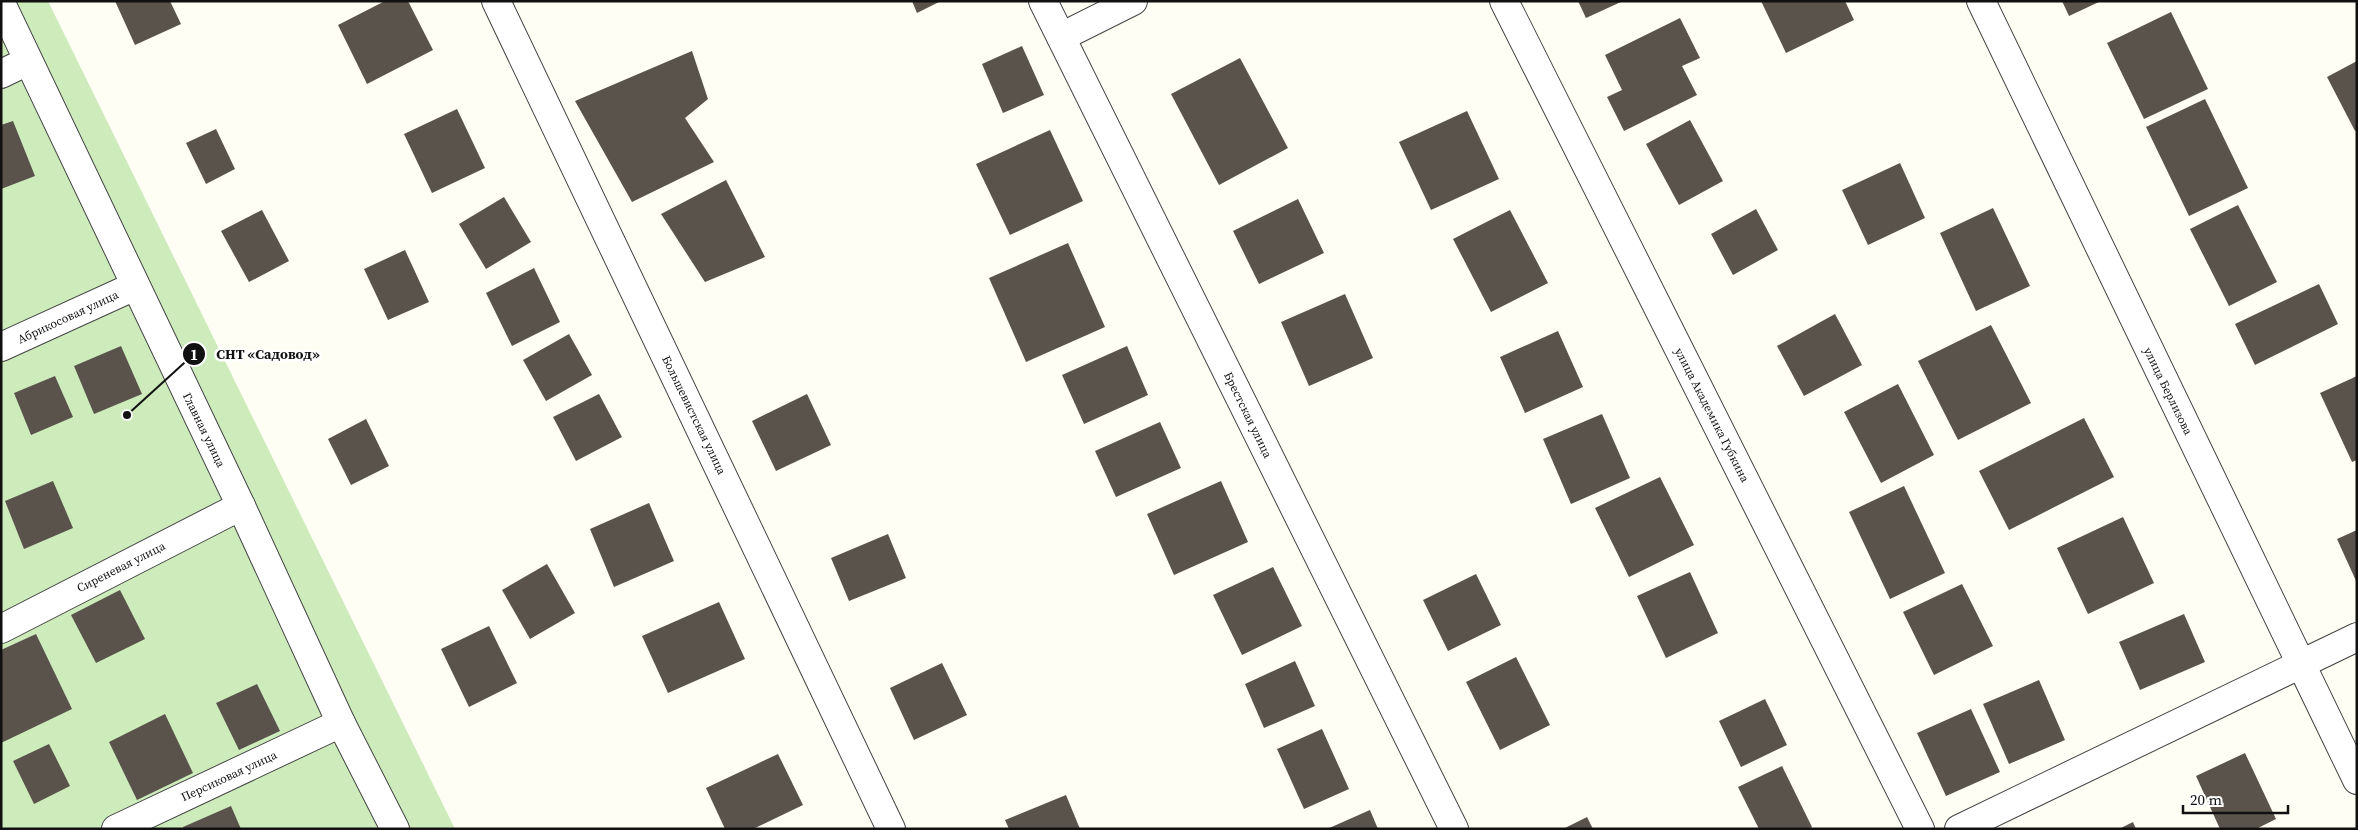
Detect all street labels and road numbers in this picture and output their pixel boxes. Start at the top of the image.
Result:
street label: Абрикосовая улица [15,286,122,347]
street label: улица Академика Губкина [1671,345,1753,486]
street label: улица Берлизова [2140,345,2197,438]
street label: Большевистская улица [658,353,730,478]
street label: Брестская улица [1220,369,1276,462]
street label: Главная улица [179,390,229,471]
street label: Сиреневая улица [74,537,169,596]
street label: Персиковая улица [179,746,280,805]

